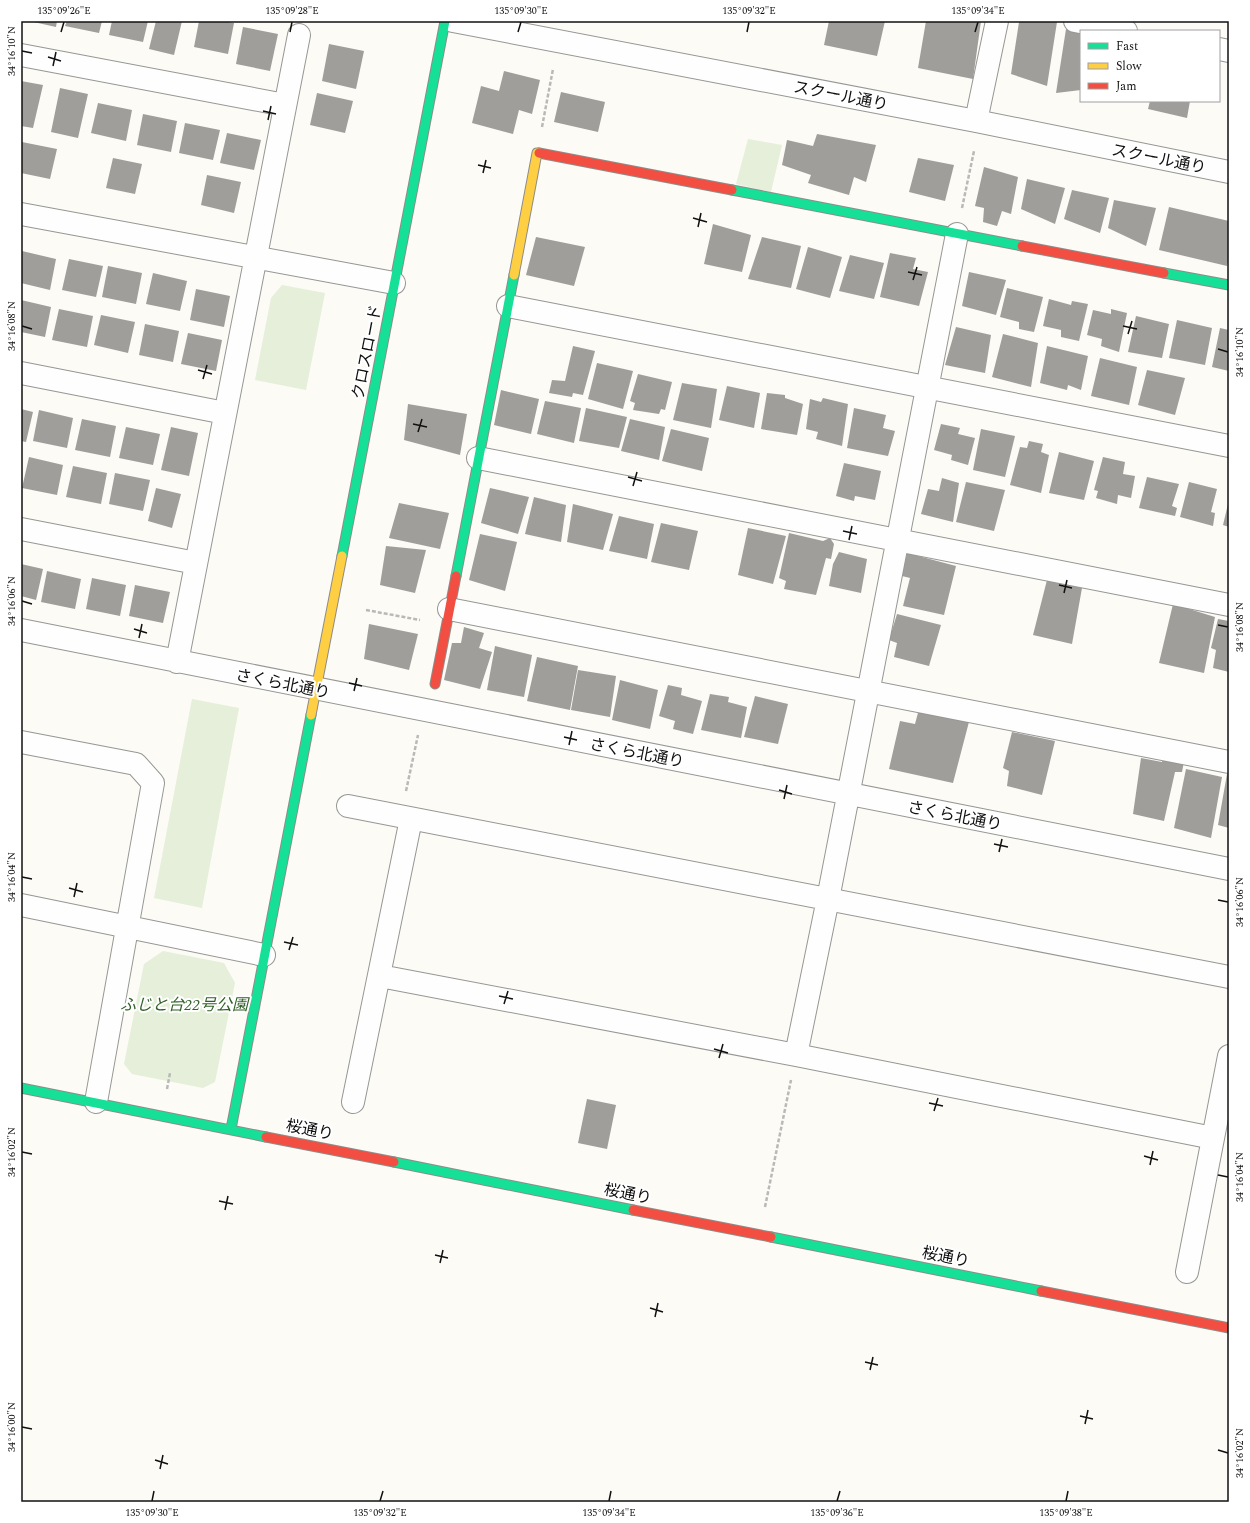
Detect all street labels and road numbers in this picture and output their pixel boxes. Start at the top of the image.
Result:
street label: スクール通り [791,75,890,117]
street label: スクール通り [1109,138,1208,180]
street label: クロスロード [346,303,388,402]
street label: さくら北通り [233,663,332,705]
street label: さくら北通り [587,732,686,774]
street label: さくら北通り [905,795,1004,837]
street label: 桜通り [284,1114,336,1146]
street label: 桜通り [602,1178,654,1210]
street label: 桜通り [920,1241,972,1273]

